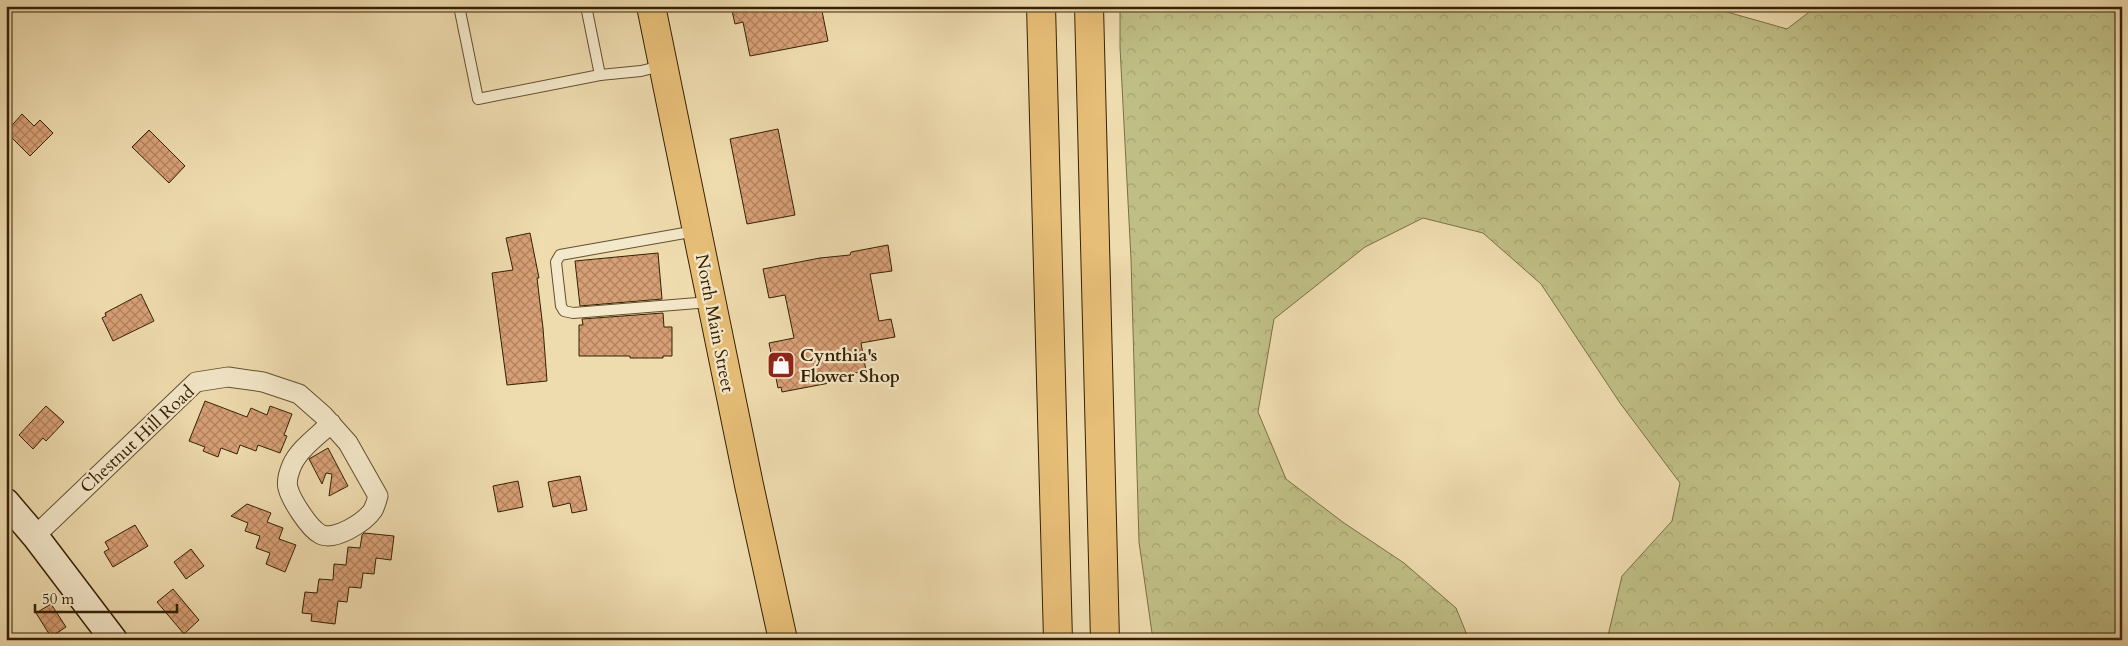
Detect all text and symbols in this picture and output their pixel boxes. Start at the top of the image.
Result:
street label: North Main Street [689,252,740,395]
place label: Cynthia's Flower Shop [800,343,900,389]
shop icon: Cynthia's Flower Shop [766,350,796,380]
street label: Chestnut Hill Road [75,380,200,499]
scale bar [35,581,178,613]
text: 50 m [42,589,74,609]

